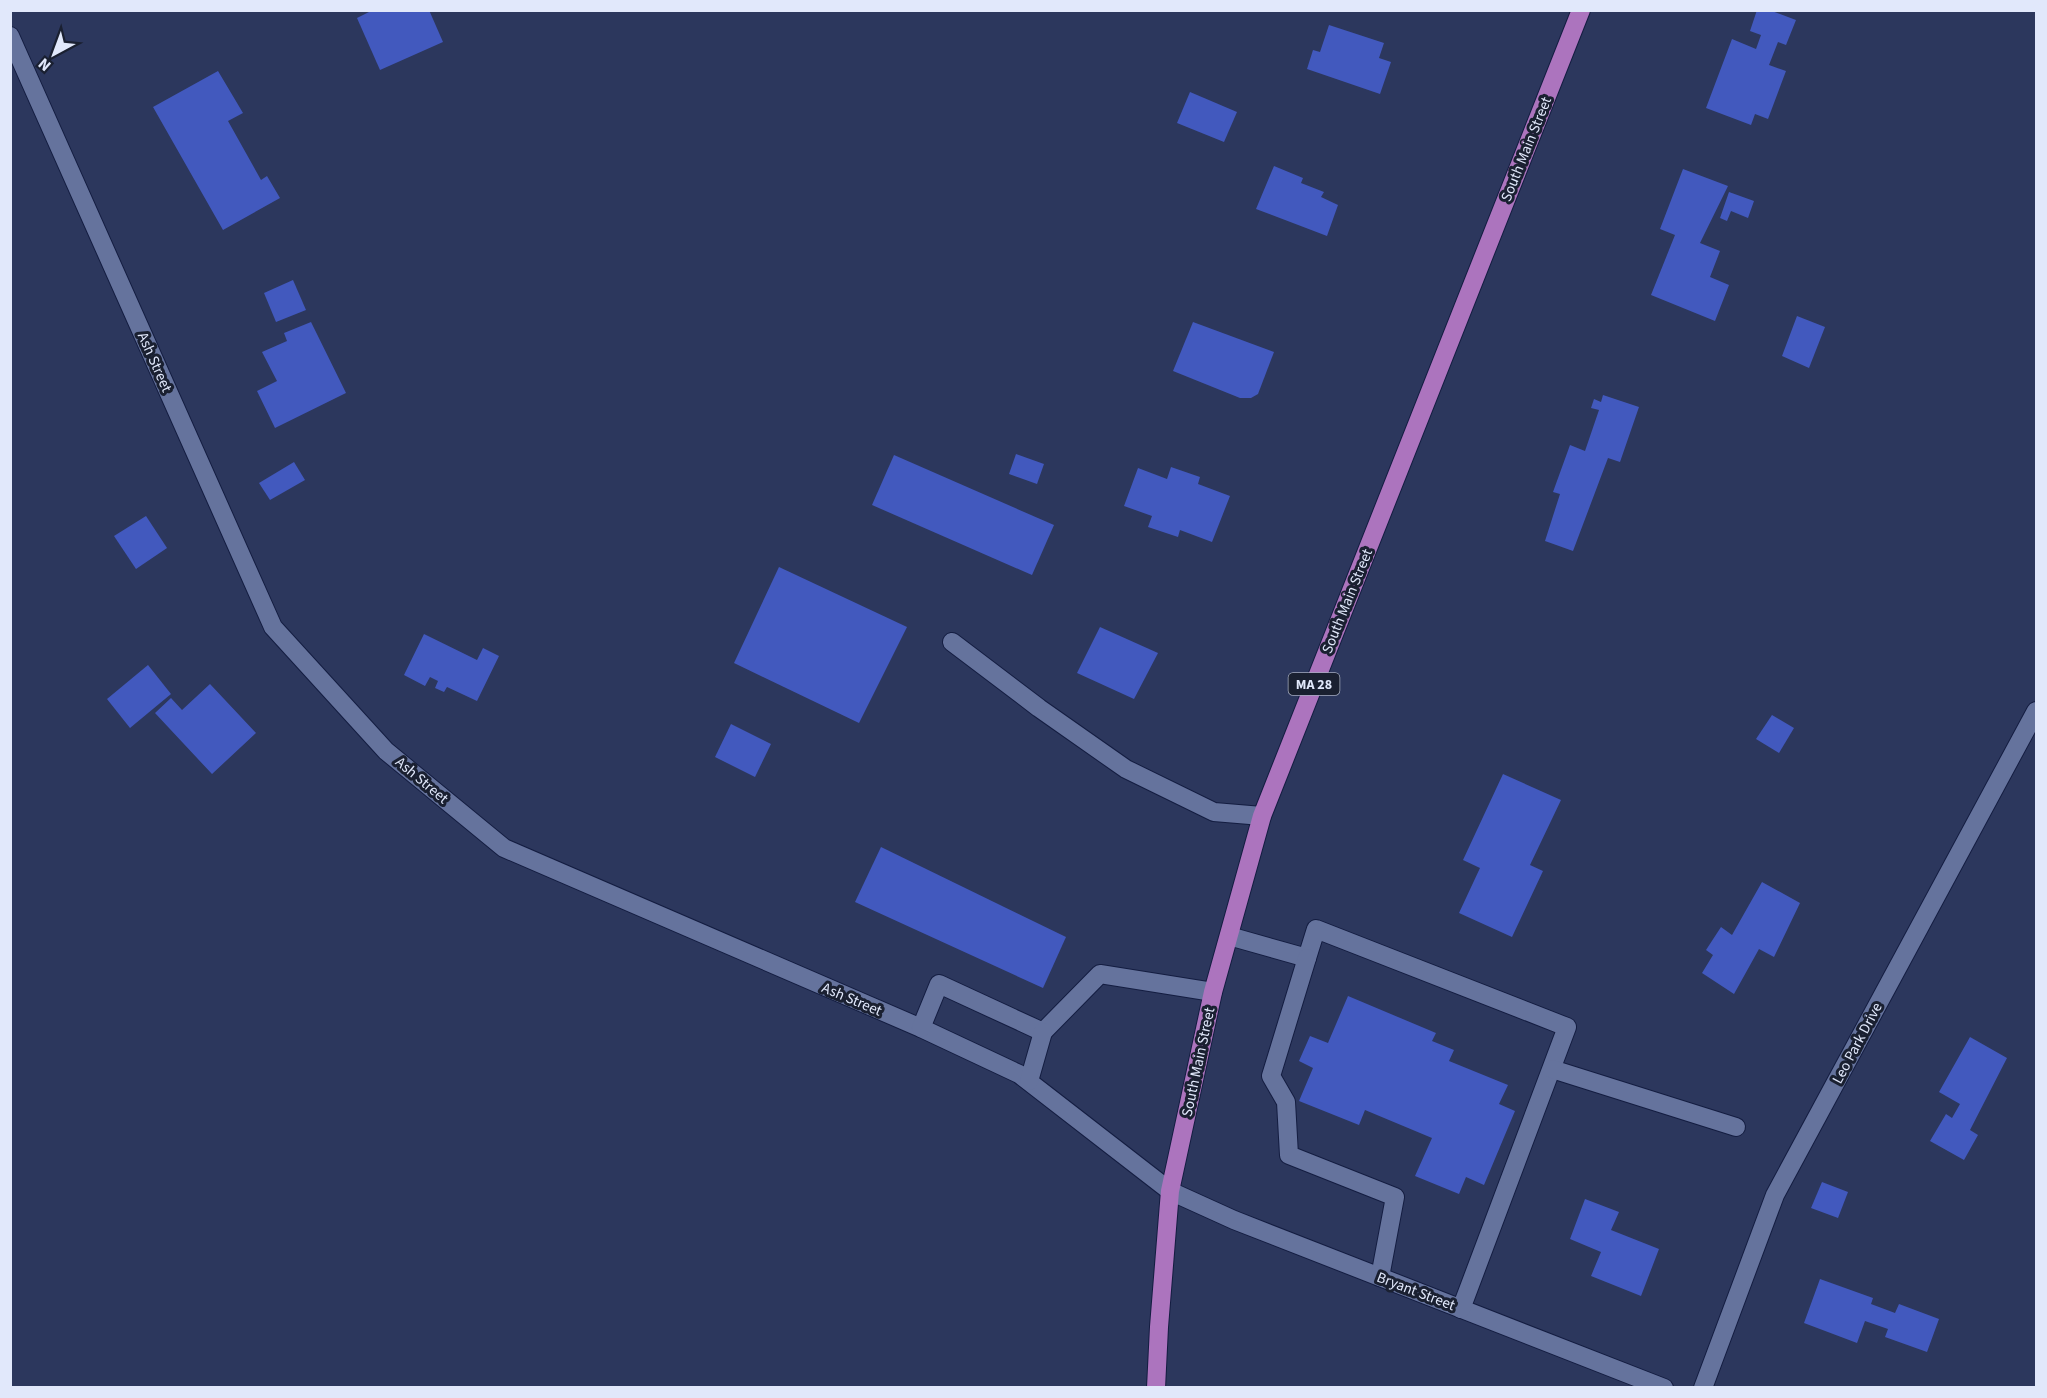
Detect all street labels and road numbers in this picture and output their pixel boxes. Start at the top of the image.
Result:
street label: South Main Street [1496,94,1557,205]
street label: Ash Street [132,329,177,395]
street label: South Main Street [1317,546,1378,657]
road number: MA 28 [1288,673,1340,695]
street label: Ash Street [391,752,453,809]
street label: Ash Street [818,977,885,1022]
street label: Leo Park Drive [1827,999,1888,1088]
street label: South Main Street [1177,1005,1220,1119]
street label: Bryant Street [1374,1267,1458,1316]

